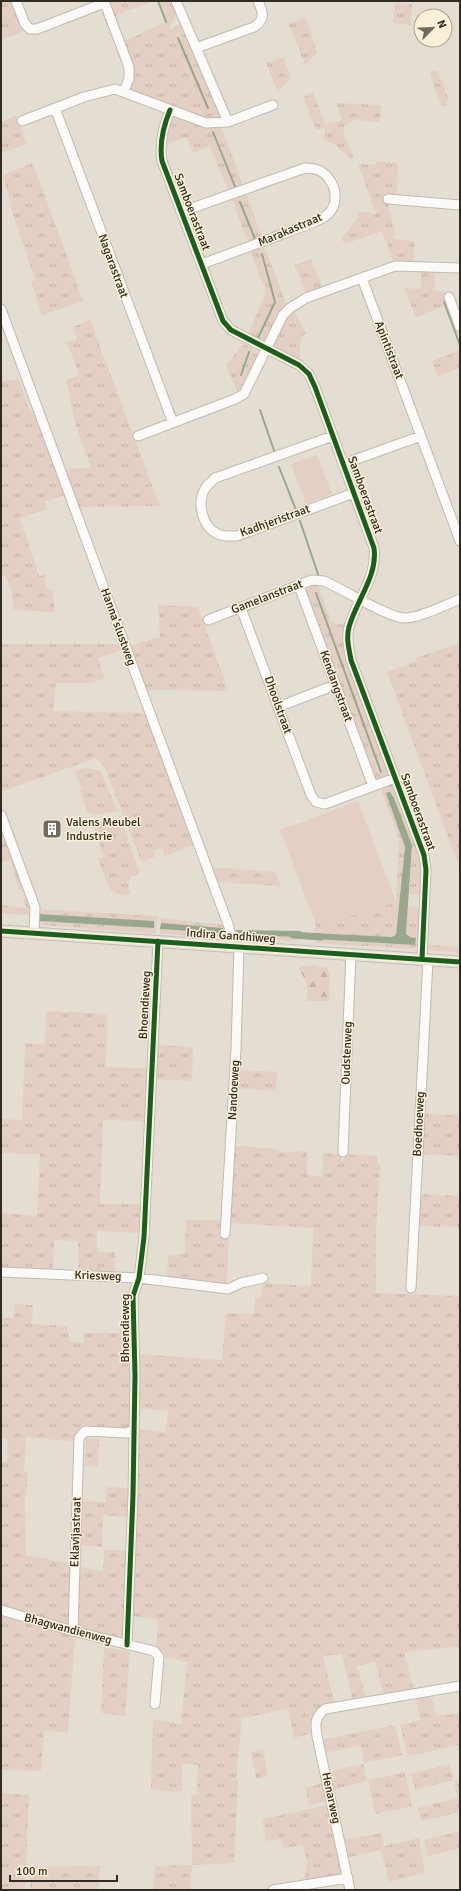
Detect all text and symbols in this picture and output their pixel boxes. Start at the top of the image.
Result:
north arrow [413,8,453,48]
text: N [434,18,449,30]
street label: Samboerastraat [170,171,214,253]
street label: Marakastraat [256,210,324,250]
street label: Nagarastraat [94,232,132,300]
street label: Apintistraat [371,319,407,381]
street label: Samboerastraat [344,454,386,536]
street label: Kadhjeristraat [238,501,312,541]
street label: Gamelanstraat [229,576,305,618]
street label: Hanna'slustweg [97,586,139,668]
street label: Kendangstraat [316,648,356,724]
street label: Dhoolstraat [261,674,295,736]
street label: Samboerastraat [397,771,439,853]
place label: Valens Meubel Industrie [66,815,141,844]
building icon: Valens Meubel Industrie [41,818,63,840]
street label: Indira Gandhiweg [186,925,276,947]
street label: Bhoendieweg [136,970,154,1040]
street label: Oudstenweg [338,1021,356,1085]
street label: Nandoeweg [225,1060,243,1120]
street label: Boedhoeweg [410,1091,428,1157]
street label: Kriesweg [74,1268,122,1284]
street label: Bhoendieweg [118,1294,133,1362]
street label: Eklavijastraat [67,1497,85,1567]
street label: Bhagwandienweg [23,1610,113,1648]
street label: Henarweg [318,1771,344,1825]
scale bar [10,1857,117,1883]
text: 100 m [16,1864,48,1879]

